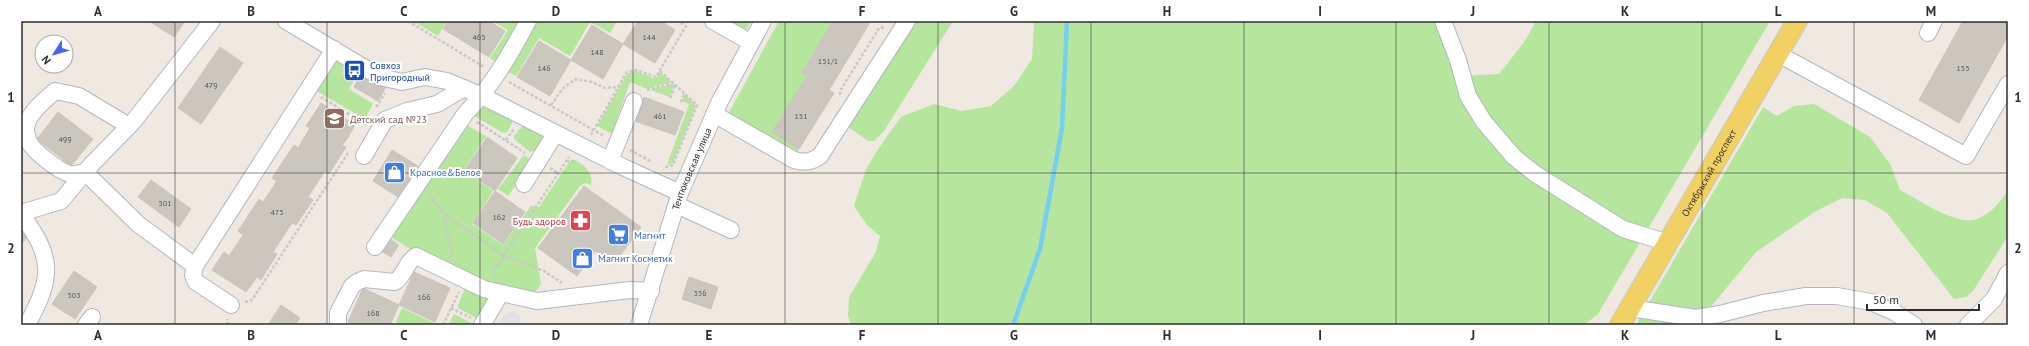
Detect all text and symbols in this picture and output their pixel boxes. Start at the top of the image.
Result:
text: A [94,3,102,20]
text: B [247,3,255,20]
text: C [400,3,408,20]
text: D [552,3,560,20]
text: E [706,3,713,20]
text: F [859,3,866,20]
text: G [1010,3,1018,20]
text: H [1163,3,1171,20]
text: I [1318,3,1322,20]
text: J [1470,3,1475,20]
text: K [1621,3,1629,20]
text: L [1775,3,1782,20]
text: M [1926,3,1936,20]
house number: 465 [472,32,486,42]
house number: 144 [642,32,656,42]
north arrow [34,34,74,74]
house number: 148 [590,47,604,57]
text: N [38,53,54,67]
house number: 151/1 [818,56,838,66]
bus stop icon: Совхоз Пригородный [342,58,368,84]
place label: Совхоз Пригородный [370,59,430,84]
house number: 146 [537,63,551,73]
house number: 155 [1956,63,1970,73]
house number: 479 [204,80,218,90]
text: 1 [7,89,15,106]
text: 1 [2014,89,2022,106]
school or university icon: Детский сад №23 [321,106,347,132]
house number: 461 [653,111,667,121]
house number: 151 [794,111,808,121]
place label: Детский сад №23 [350,113,427,126]
street label: Тентюковская улица [669,125,714,211]
street label: Октябрьский проспект [1678,127,1739,219]
house number: 499 [58,134,72,144]
shop icon: Красное&Белое [382,159,408,185]
place label: Красное&Белое [410,166,481,179]
house number: 501 [158,198,172,208]
house number: 475 [270,207,284,217]
pharmacy icon: Будь здоров [568,208,594,234]
house number: 162 [492,212,506,222]
place label: Будь здоров [513,215,566,228]
supermarket icon: Магнит [605,222,631,248]
place label: Магнит [634,229,665,242]
text: 2 [7,240,15,257]
text: 2 [2014,240,2022,257]
shop icon: Магнит Косметик [570,245,596,271]
place label: Магнит Косметик [598,252,673,265]
scale bar [1867,286,1979,312]
house number: 336 [693,288,707,298]
house number: 503 [67,290,81,300]
house number: 166 [417,292,431,302]
text: 50 m [1873,292,1899,307]
house number: 168 [366,308,380,318]
text: A [94,327,102,344]
text: B [247,327,255,344]
text: C [400,327,408,344]
text: D [552,327,560,344]
text: E [706,327,713,344]
text: F [859,327,866,344]
text: G [1010,327,1018,344]
text: H [1163,327,1171,344]
text: I [1318,327,1322,344]
text: J [1470,327,1475,344]
text: K [1621,327,1629,344]
text: L [1775,327,1782,344]
text: M [1926,327,1936,344]

